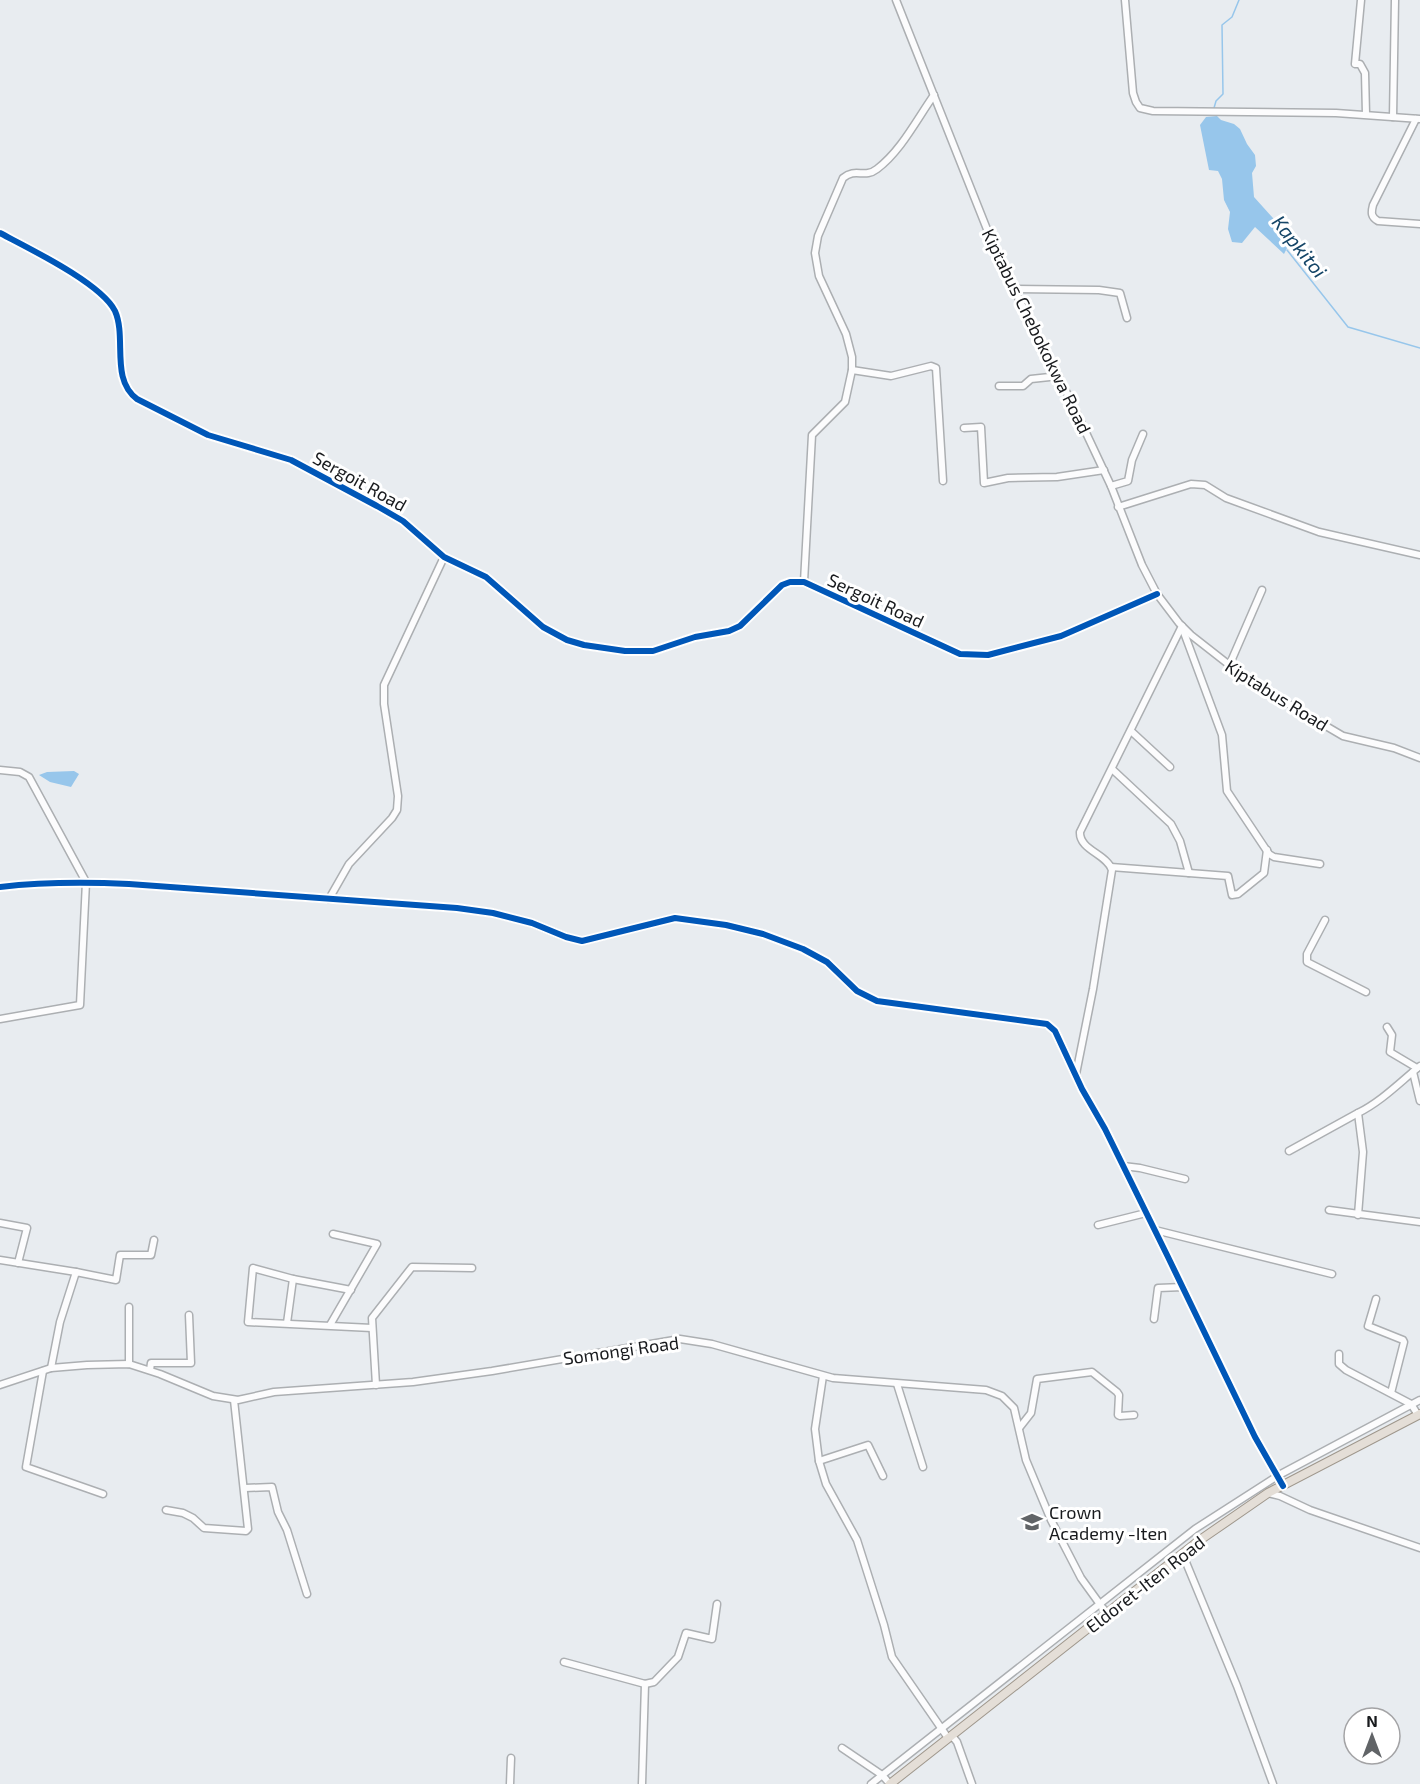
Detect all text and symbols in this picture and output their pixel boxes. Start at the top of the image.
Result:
water label: Kapkitoi [1268,210,1333,282]
street label: Kiptabus Chebokokwa Road [978,225,1096,437]
street label: Sergoit Road [309,446,411,516]
street label: Sergoit Road [824,568,928,632]
street label: Kiptabus Road [1221,655,1333,735]
street label: Somongi Road [562,1331,680,1369]
place label: Crown Academy -Iten [1049,1501,1168,1544]
school or university icon: Crown Academy -Iten [1020,1510,1044,1534]
street label: Eldoret-Iten Road [1081,1531,1209,1637]
north arrow [1342,1706,1402,1766]
text: N [1366,1711,1378,1730]

